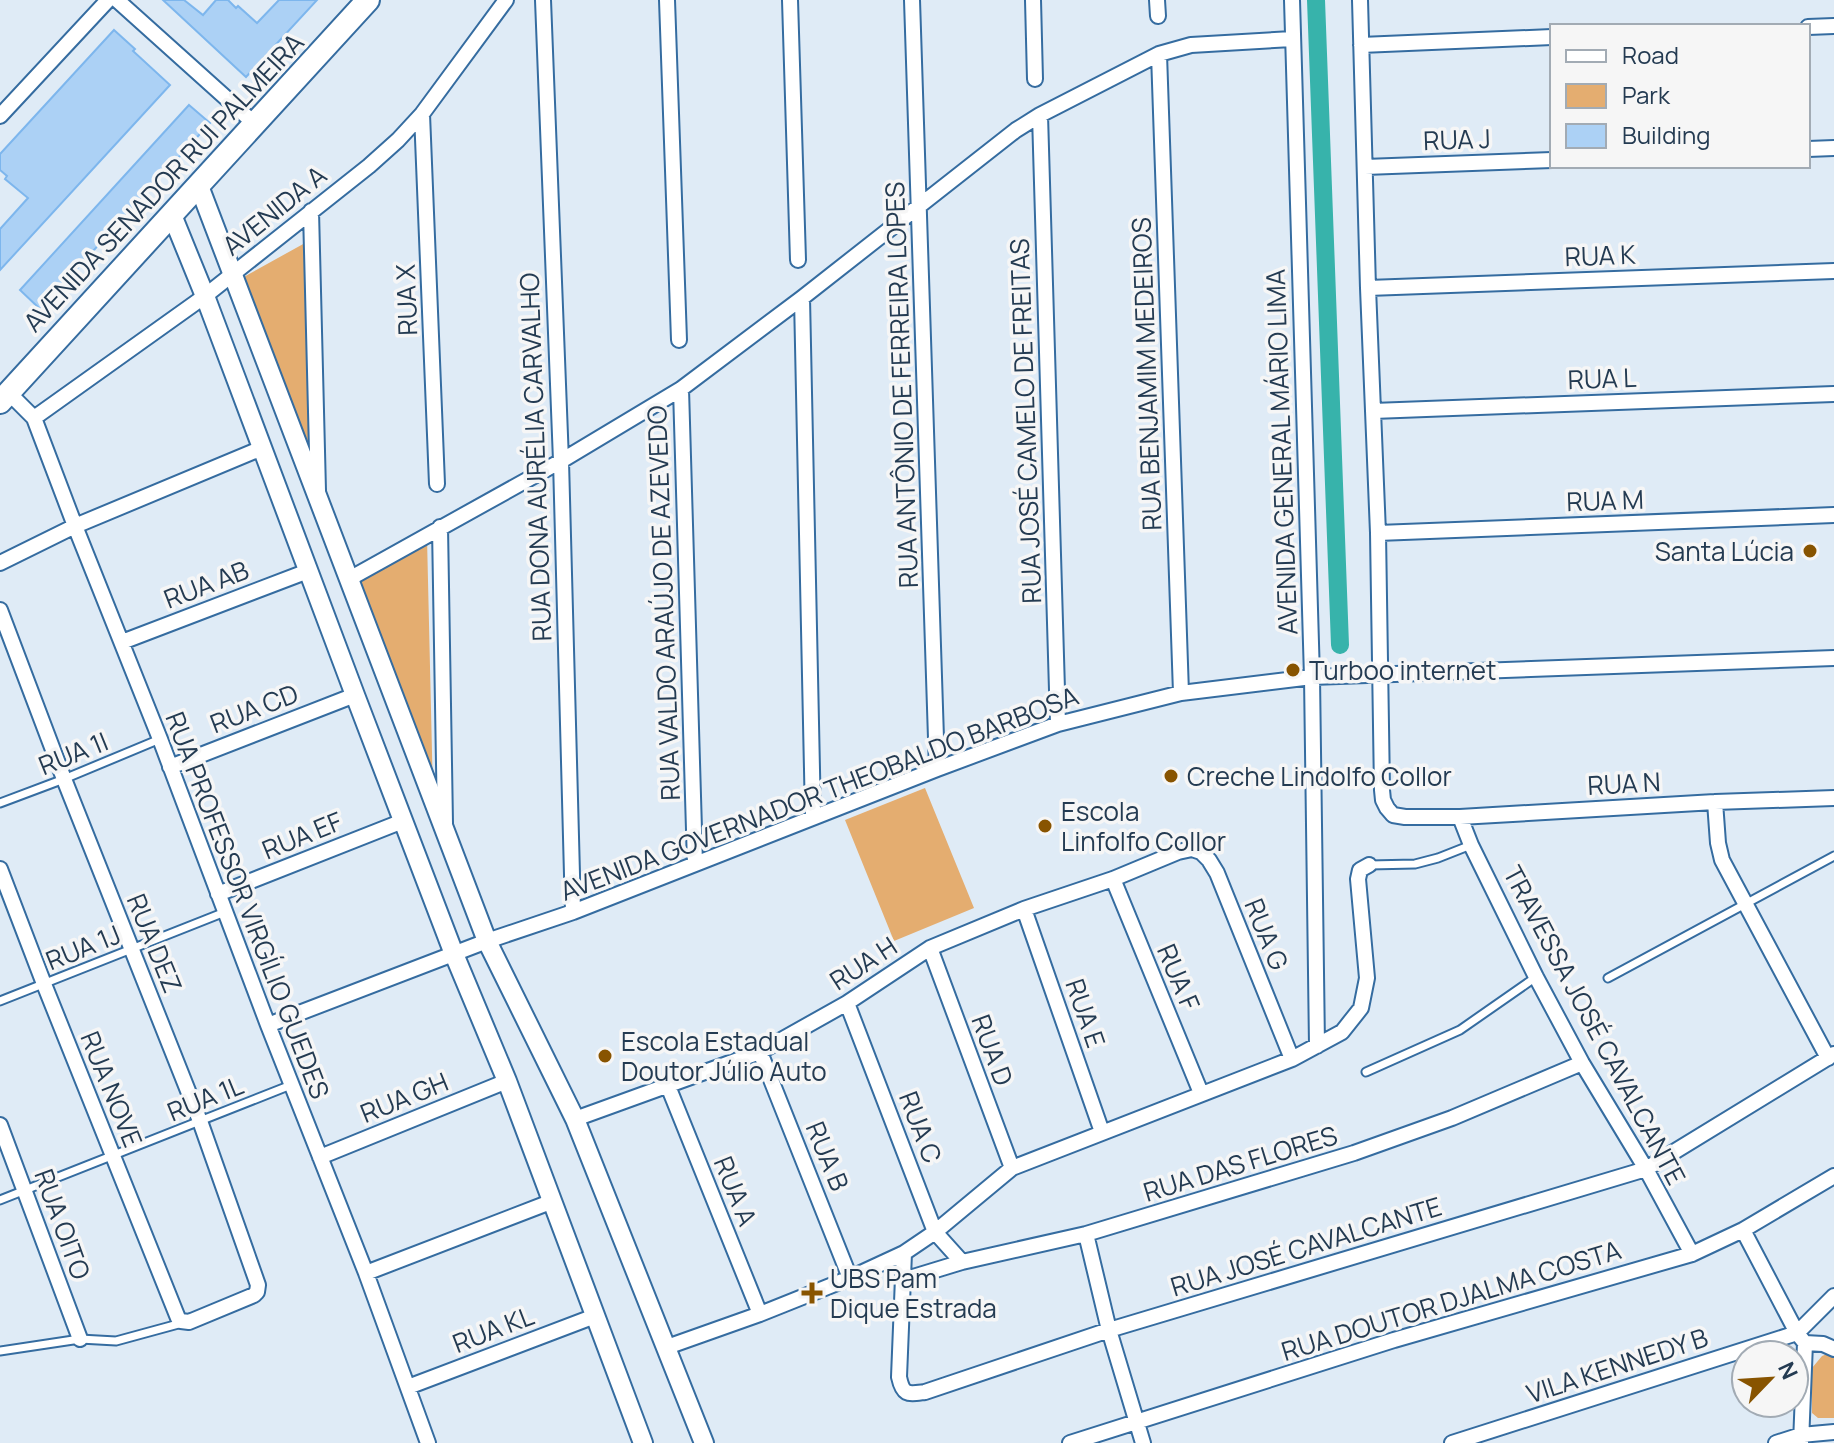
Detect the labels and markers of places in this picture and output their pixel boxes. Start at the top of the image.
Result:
place label: Santa Lúcia [1655,533,1794,569]
marker: Santa Lúcia [1801,542,1819,560]
place label: Turboo internet [1309,652,1496,688]
marker: Turboo internet [1284,661,1302,679]
place label: Creche Lindolfo Collor [1187,758,1452,794]
marker: Creche Lindolfo Collor [1162,767,1180,785]
place label: Escola Linfolfo Collor [1061,793,1226,859]
marker: Escola Linfolfo Collor [1036,817,1054,835]
place label: Escola Estadual Doutor Júlio Auto [621,1023,827,1089]
marker: Escola Estadual Doutor Júlio Auto [596,1047,614,1065]
place label: UBS Pam Dique Estrada [830,1260,997,1326]
marker: UBS Pam Dique Estrada [801,1282,823,1304]

